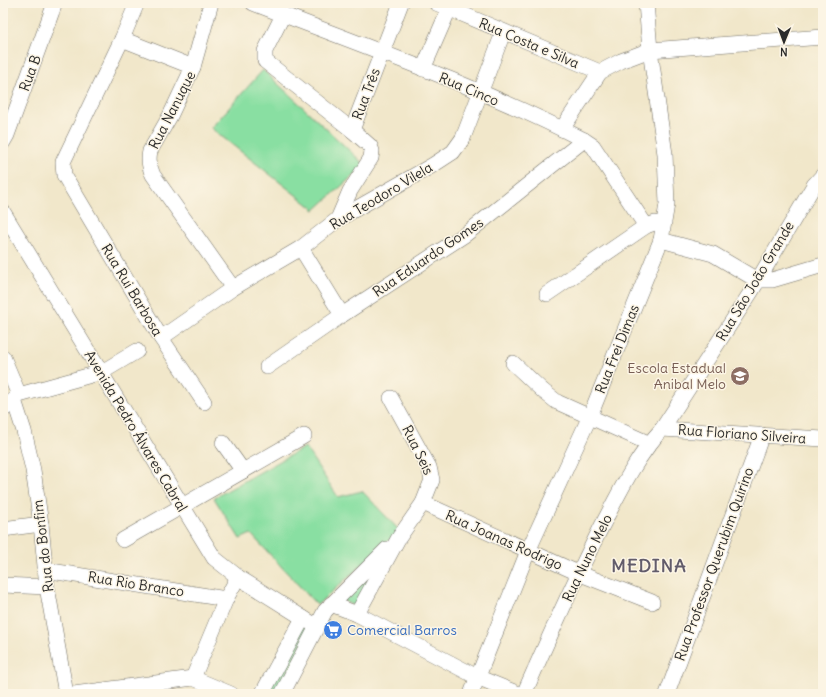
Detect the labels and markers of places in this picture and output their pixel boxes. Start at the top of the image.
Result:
place label: Escola Estadual Anibal Melo [627,359,726,393]
school or university icon: Escola Estadual Anibal Melo [729,365,751,387]
supermarket icon: Comercial Barros [322,619,344,641]
place label: Comercial Barros [347,621,457,639]

